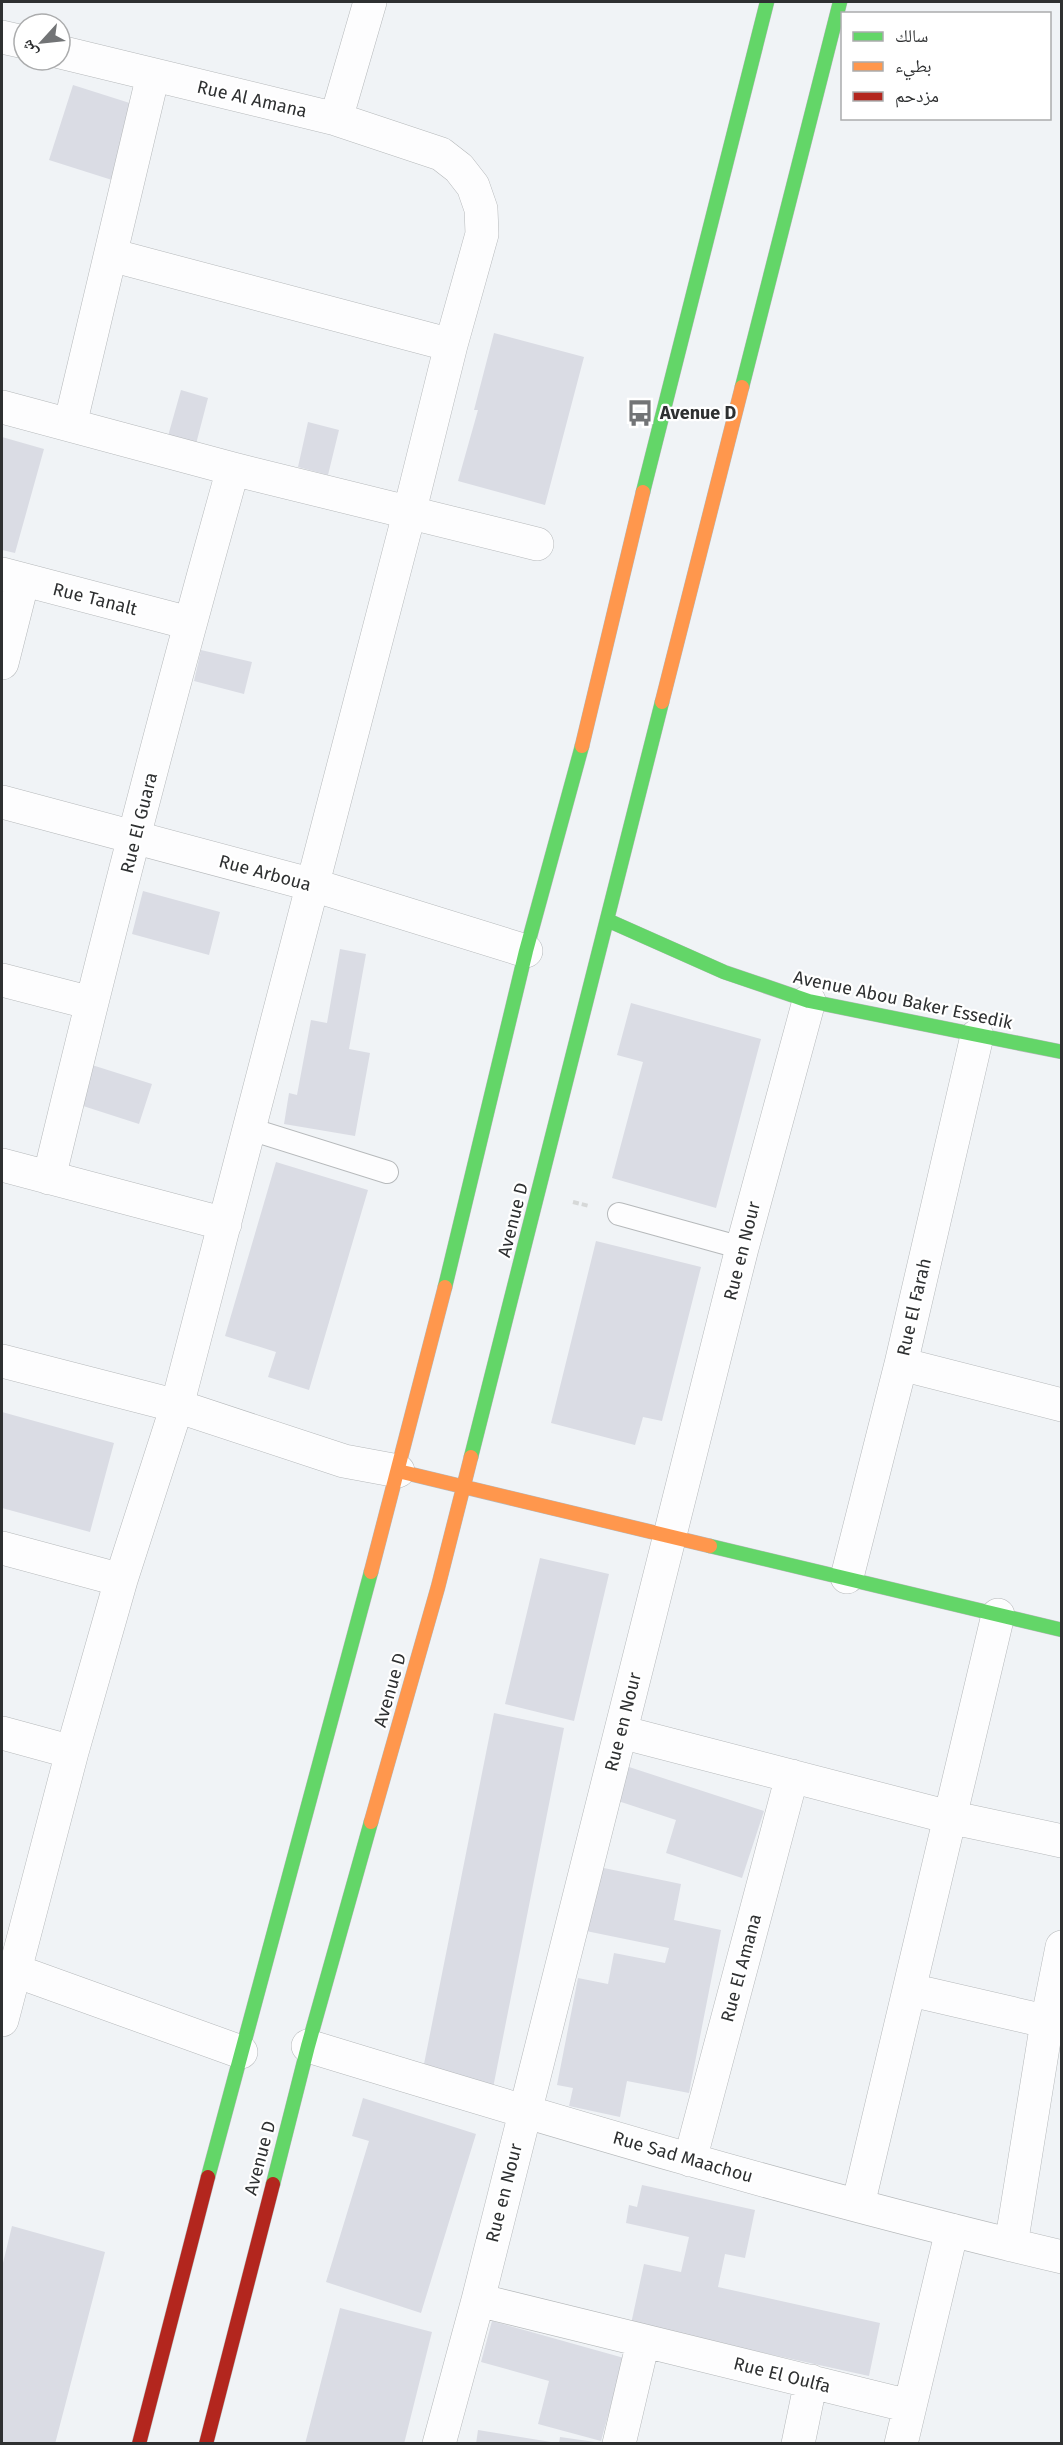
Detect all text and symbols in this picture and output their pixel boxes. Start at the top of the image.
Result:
north arrow [12,12,72,72]
legend [841,12,1051,120]
text: سالك [895,25,928,47]
text: ش [17,37,41,60]
text: بطيء [895,55,932,81]
street label: Rue Al Amana [195,76,309,122]
text: مزدحم [895,85,939,108]
bus stop icon: Avenue D [625,398,655,428]
place label: Avenue D [659,402,737,424]
street label: Rue Tanalt [51,578,140,620]
street label: Rue El Guara [116,770,162,876]
street label: Rue Arboua [216,850,314,896]
street label: Avenue Abou Baker Essedik [791,966,1015,1034]
street label: Avenue D [493,1180,533,1260]
street label: Rue en Nour [719,1199,765,1303]
street label: Rue El Farah [892,1256,936,1358]
street label: Avenue D [369,1650,411,1730]
street label: Rue en Nour [600,1670,646,1774]
street label: Rue El Amana [716,1911,766,2025]
street label: Avenue D [240,2118,280,2198]
street label: Rue Sad Maachou [610,2126,756,2188]
street label: Rue en Nour [481,2141,527,2245]
street label: Rue El Oulfa [731,2352,833,2398]

